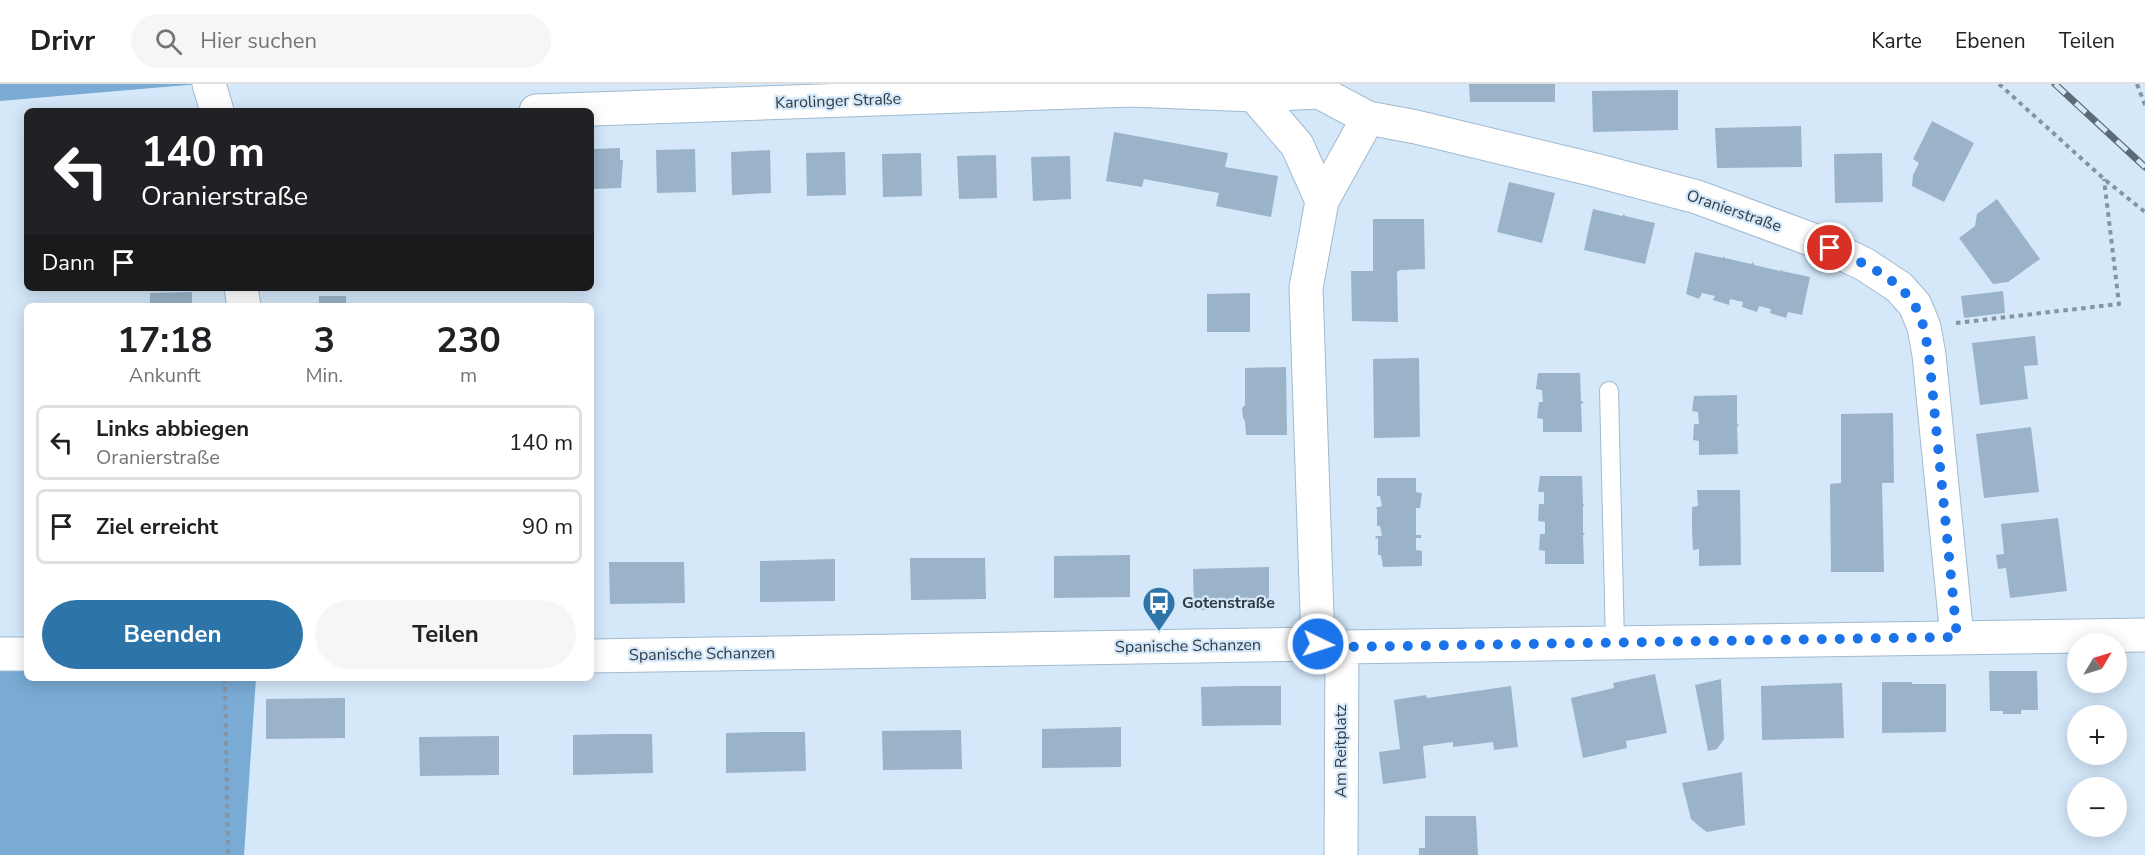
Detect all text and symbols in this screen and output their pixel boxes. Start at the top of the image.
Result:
search box [131,14,551,68]
text: Drivr [30,22,95,60]
icon: search [152,25,185,58]
text: Hier suchen [200,26,317,56]
text: Karte [1871,27,1922,55]
text: Ebenen [1955,27,2026,55]
text: Teilen [2059,27,2115,55]
street label: Karolinger Straße [775,88,901,114]
text: 140 m [141,124,265,181]
icon: left [42,132,120,210]
text: Oranierstraße [141,178,308,215]
street label: Oranierstraße [1684,184,1784,238]
pin [1804,222,1855,273]
icon: arrive [1813,231,1846,264]
icon: arrive [107,246,140,279]
text: Dann [42,248,95,278]
text: 17:18 [117,316,212,365]
text: 3 [313,316,335,365]
text: 230 [436,316,501,365]
text: Ankunft [129,362,201,389]
text: Min. [305,362,343,389]
text: m [460,362,477,389]
text: Links abbiegen [96,414,249,444]
icon: left [45,426,78,459]
text: 140 m [509,428,573,458]
text: Oranierstraße [96,444,220,471]
icon: arrive [45,510,78,543]
text: Ziel erreicht [96,512,218,542]
text: 90 m [522,512,573,542]
bus stop icon: Gotenstraße [1141,585,1177,632]
place label: Gotenstraße [1182,592,1275,614]
button: Beenden [42,600,303,669]
button: Teilen [315,600,576,669]
position arrow [1286,612,1350,676]
north arrow [2067,633,2127,693]
map controls [2067,633,2127,837]
street label: Spanische Schanzen [1115,634,1261,658]
street label: Spanische Schanzen [629,642,775,666]
street label: Am Reitplatz [1330,704,1352,798]
button: + [2067,705,2127,765]
button: − [2067,777,2127,837]

